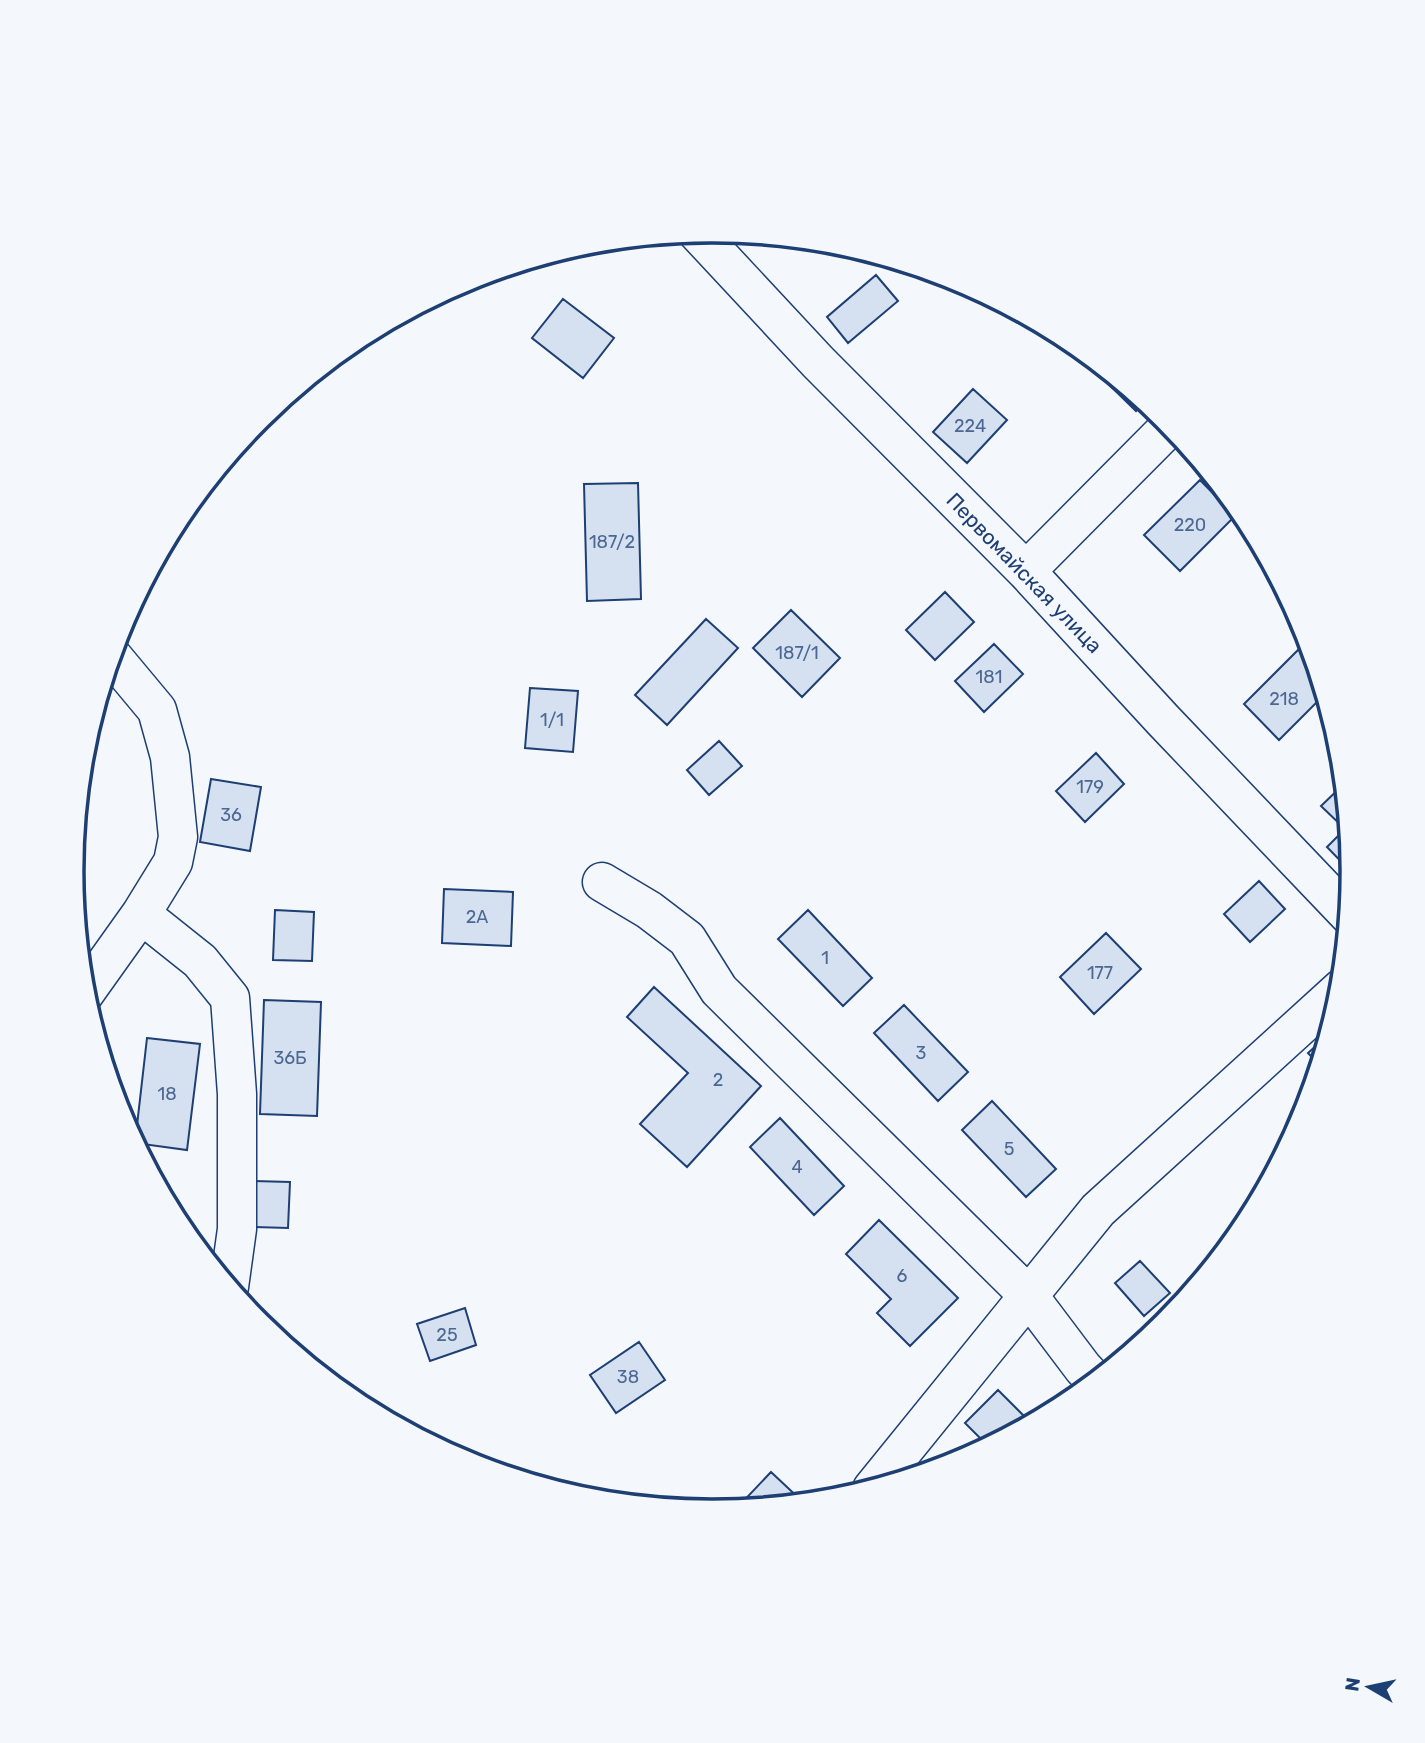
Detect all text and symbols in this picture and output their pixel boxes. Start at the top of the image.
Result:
house number: 224 [954,415,986,437]
street label: Первомайская улица [941,487,1107,658]
house number: 220 [1174,514,1206,536]
house number: 187/2 [589,531,635,553]
house number: 187/1 [775,642,819,664]
house number: 181 [976,666,1002,688]
house number: 218 [1269,688,1299,710]
house number: 1/1 [540,709,564,731]
house number: 179 [1076,776,1104,798]
house number: 36 [220,804,242,826]
house number: 2А [466,906,488,928]
house number: 1 [821,947,829,969]
house number: 177 [1087,962,1113,984]
house number: 3 [916,1042,926,1064]
house number: 36Б [273,1047,307,1069]
house number: 2 [713,1069,723,1091]
house number: 18 [157,1083,177,1105]
house number: 5 [1004,1138,1014,1160]
house number: 4 [791,1156,803,1178]
house number: 6 [897,1265,908,1287]
house number: 25 [436,1324,458,1346]
house number: 38 [617,1366,639,1388]
north arrow [1334,1652,1404,1722]
text: N [1340,1676,1365,1693]

